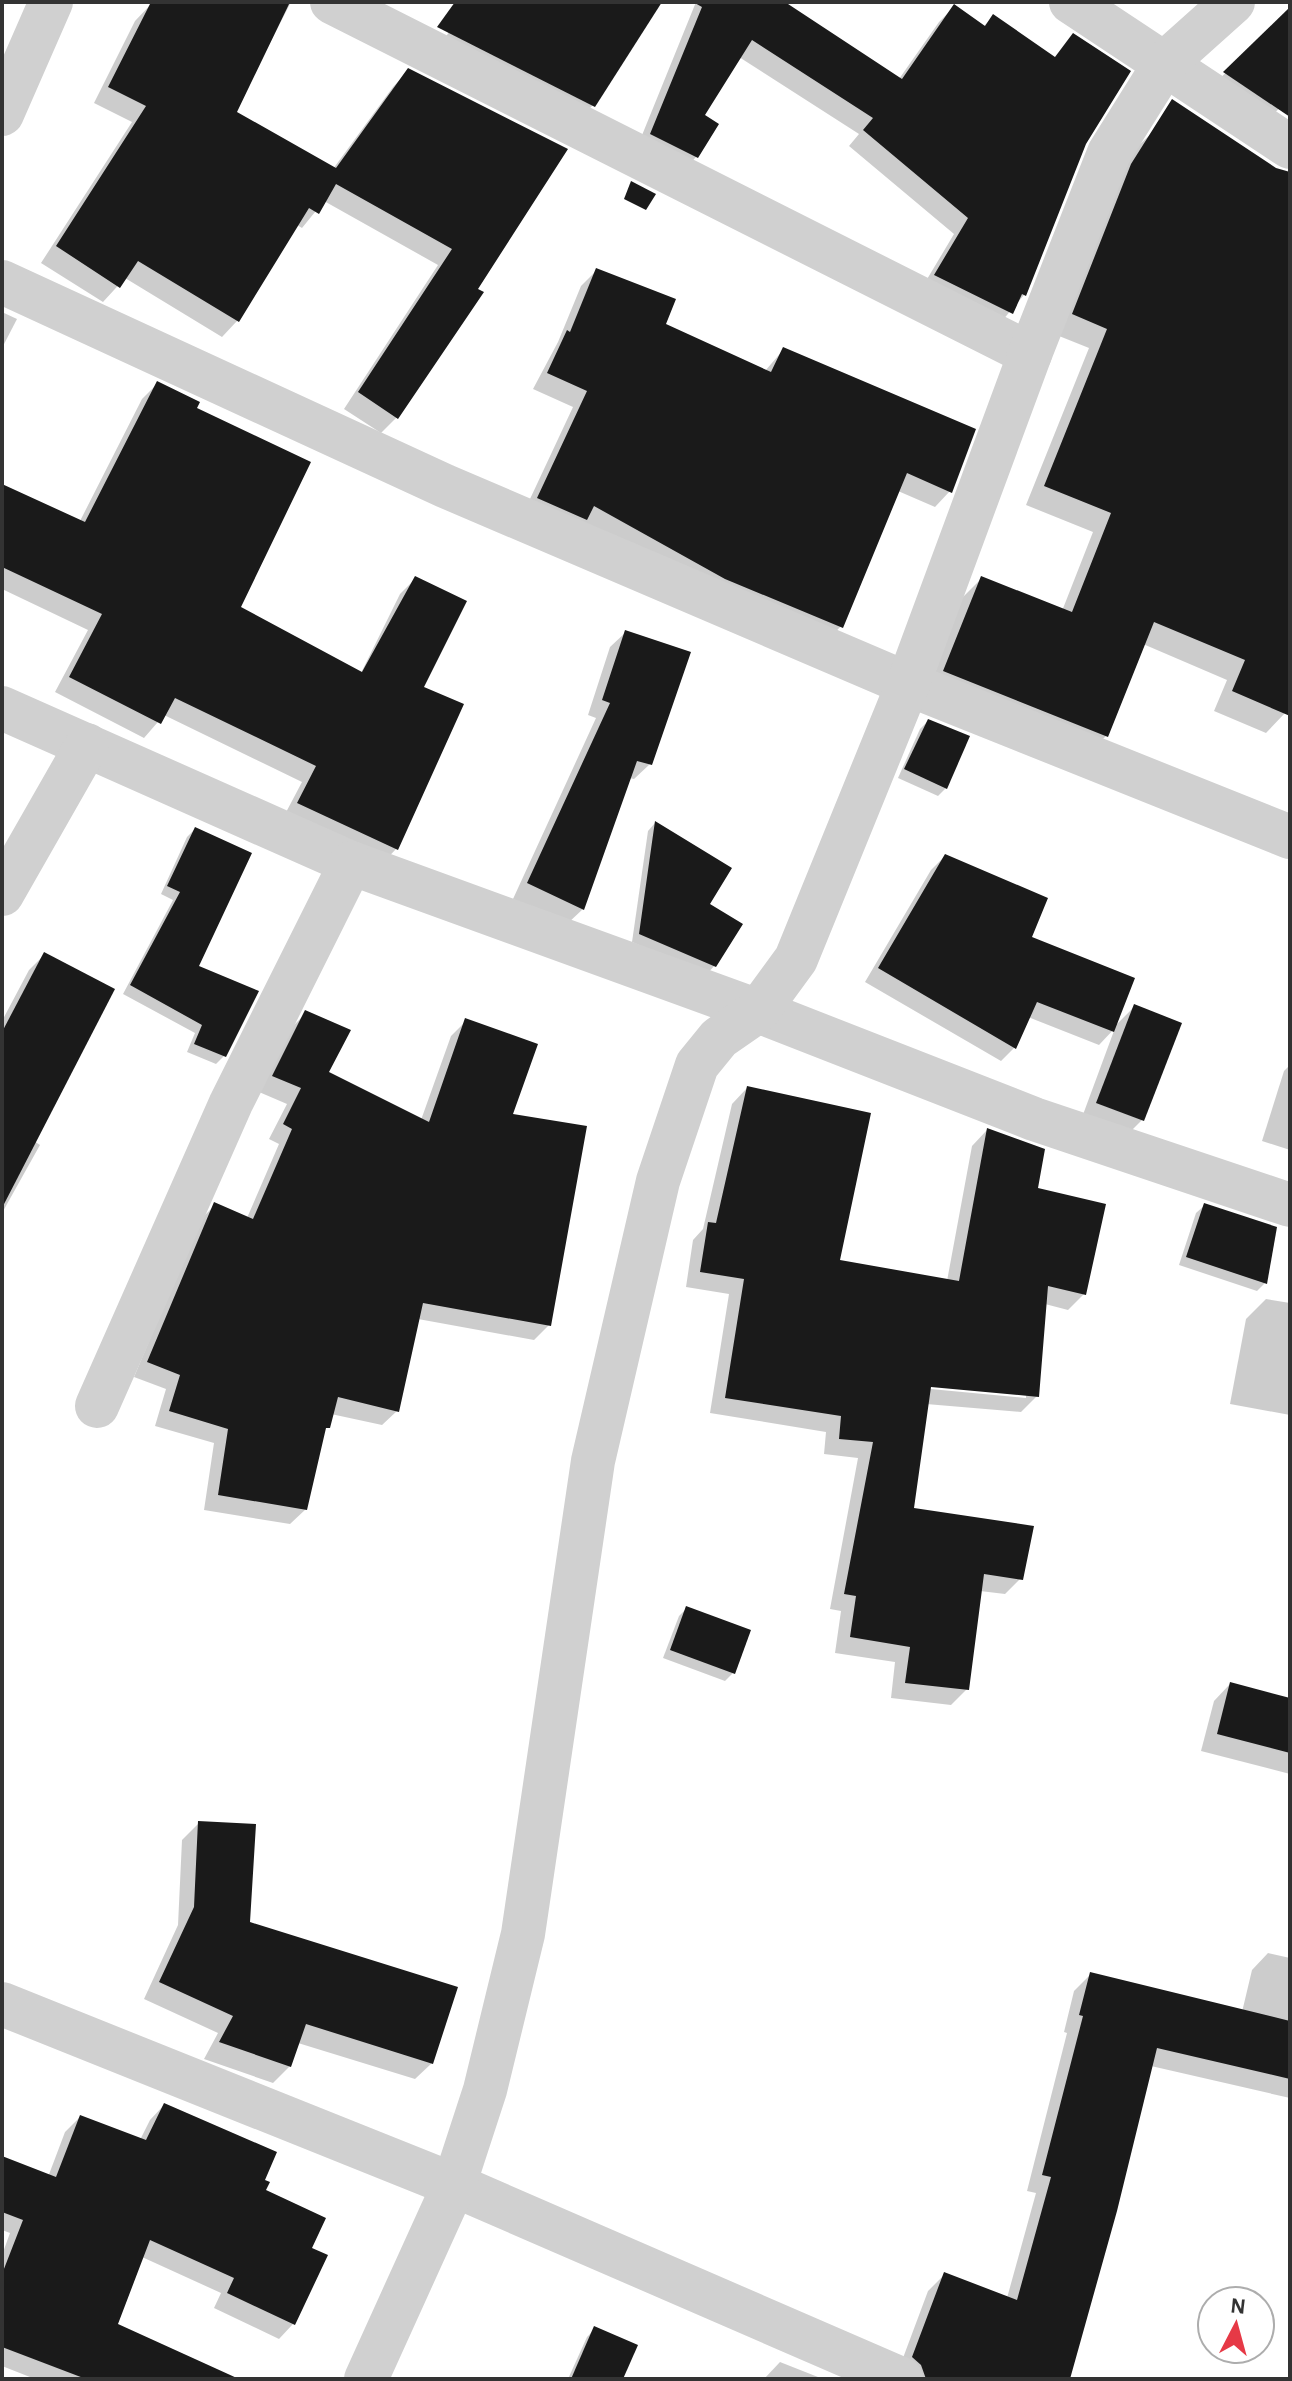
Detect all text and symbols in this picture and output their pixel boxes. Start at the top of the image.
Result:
north arrow [1196,2285,1276,2365]
text: N [1229,2294,1247,2318]

